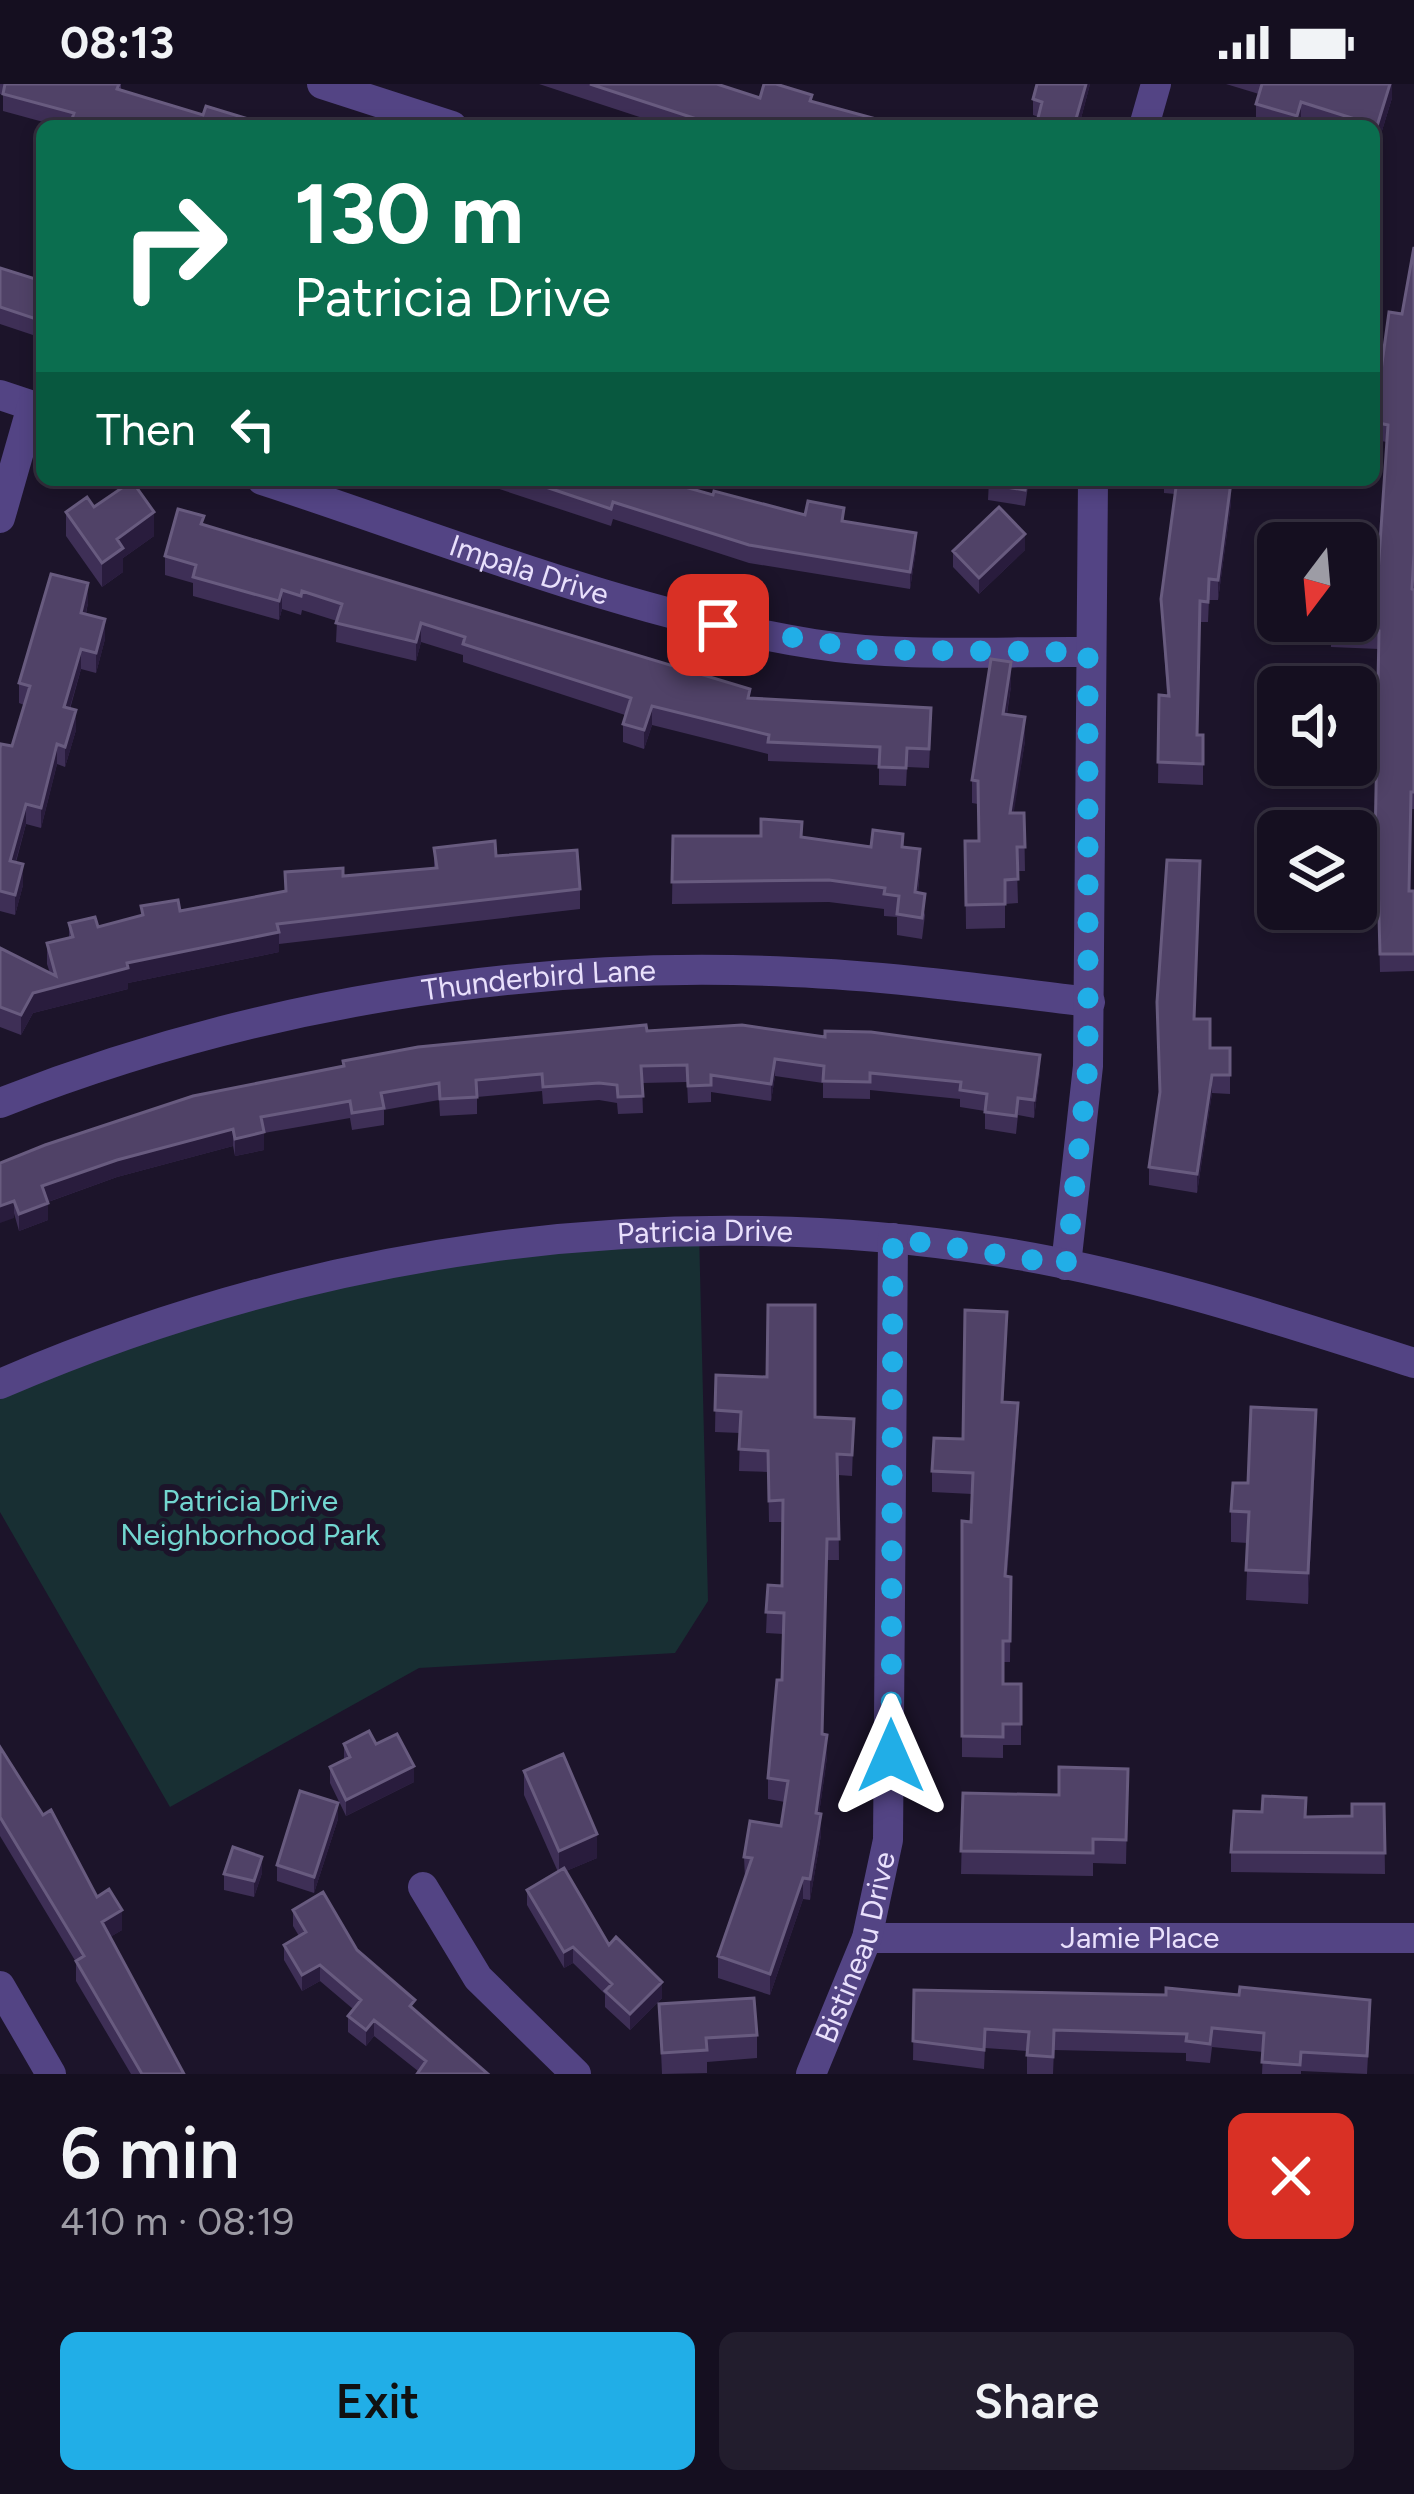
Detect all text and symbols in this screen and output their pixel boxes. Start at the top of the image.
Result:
text: 08:13 [60,15,174,69]
text: 130 m [294,163,524,264]
icon: right [96,168,252,324]
text: Patricia Drive [294,265,611,330]
icon: left [220,396,286,462]
text: Then [96,402,196,456]
north arrow [1257,522,1377,642]
map controls [1257,522,1377,930]
street label: Impala Drive [445,526,613,613]
pin [667,574,769,676]
icon: arrive [685,592,751,658]
button: sound [1257,666,1377,786]
button: layers [1257,810,1377,930]
street label: Thunderbird Lane [419,951,656,1008]
street label: Patricia Drive [616,1212,794,1252]
park label: Patricia Drive Neighborhood Park [120,1482,380,1553]
position arrow [828,1693,954,1819]
street label: Bistineau Drive [807,1848,903,2048]
street label: Jamie Place [1061,1919,1220,1956]
text: 6 min [60,2110,240,2196]
button: close [1228,2113,1354,2239]
text: 410 m · 08:19 [60,2198,294,2245]
button: Exit [60,2332,695,2470]
button: Share [719,2332,1354,2470]

